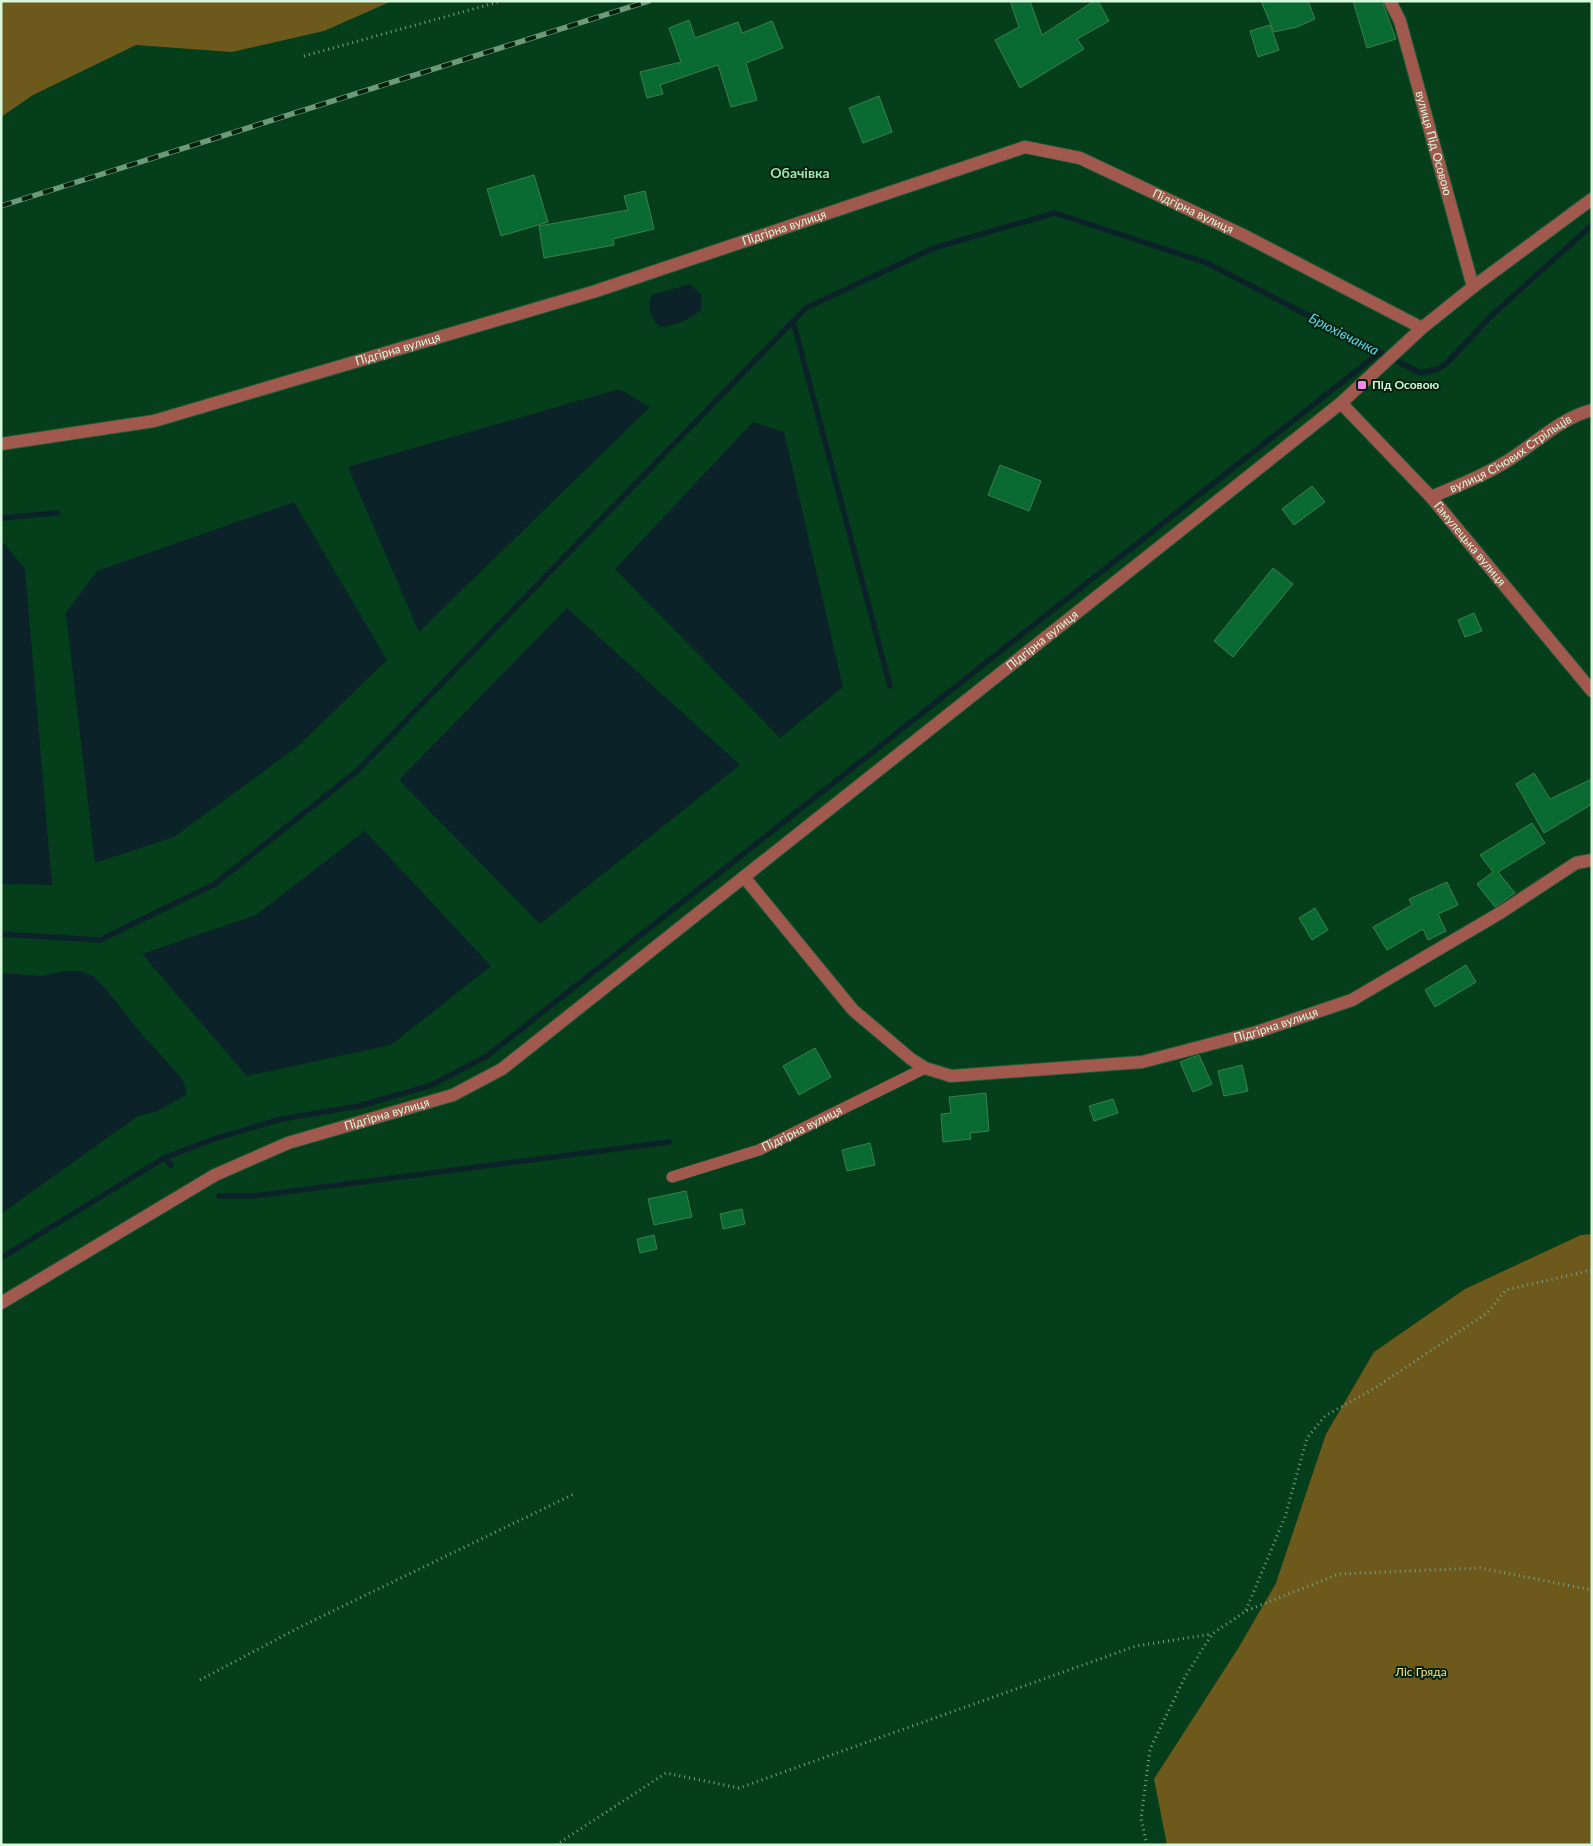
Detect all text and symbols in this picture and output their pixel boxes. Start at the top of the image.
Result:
street label: вулиця Під Осовою [1412,89,1456,197]
district label: Обачівка [770,164,830,181]
street label: Підгірна вулиця [1150,185,1236,237]
street label: Підгірна вулиця [740,206,828,248]
water label: Брюхівчанка [1306,309,1382,358]
street label: Підгірна вулиця [353,329,442,368]
place label: Під Осовою [1372,377,1440,392]
marker: Під Осовою [1356,379,1368,391]
street label: вулиця Січових Стрільців [1447,411,1574,495]
street label: Гамулецька вулиця [1431,498,1510,589]
street label: Підгірна вулиця [1003,607,1081,673]
street label: Підгірна вулиця [1232,1004,1320,1045]
street label: Підгірна вулиця [342,1094,431,1133]
street label: Підгірна вулиця [759,1102,845,1155]
park label: Ліс Гряда [1394,1664,1447,1679]

